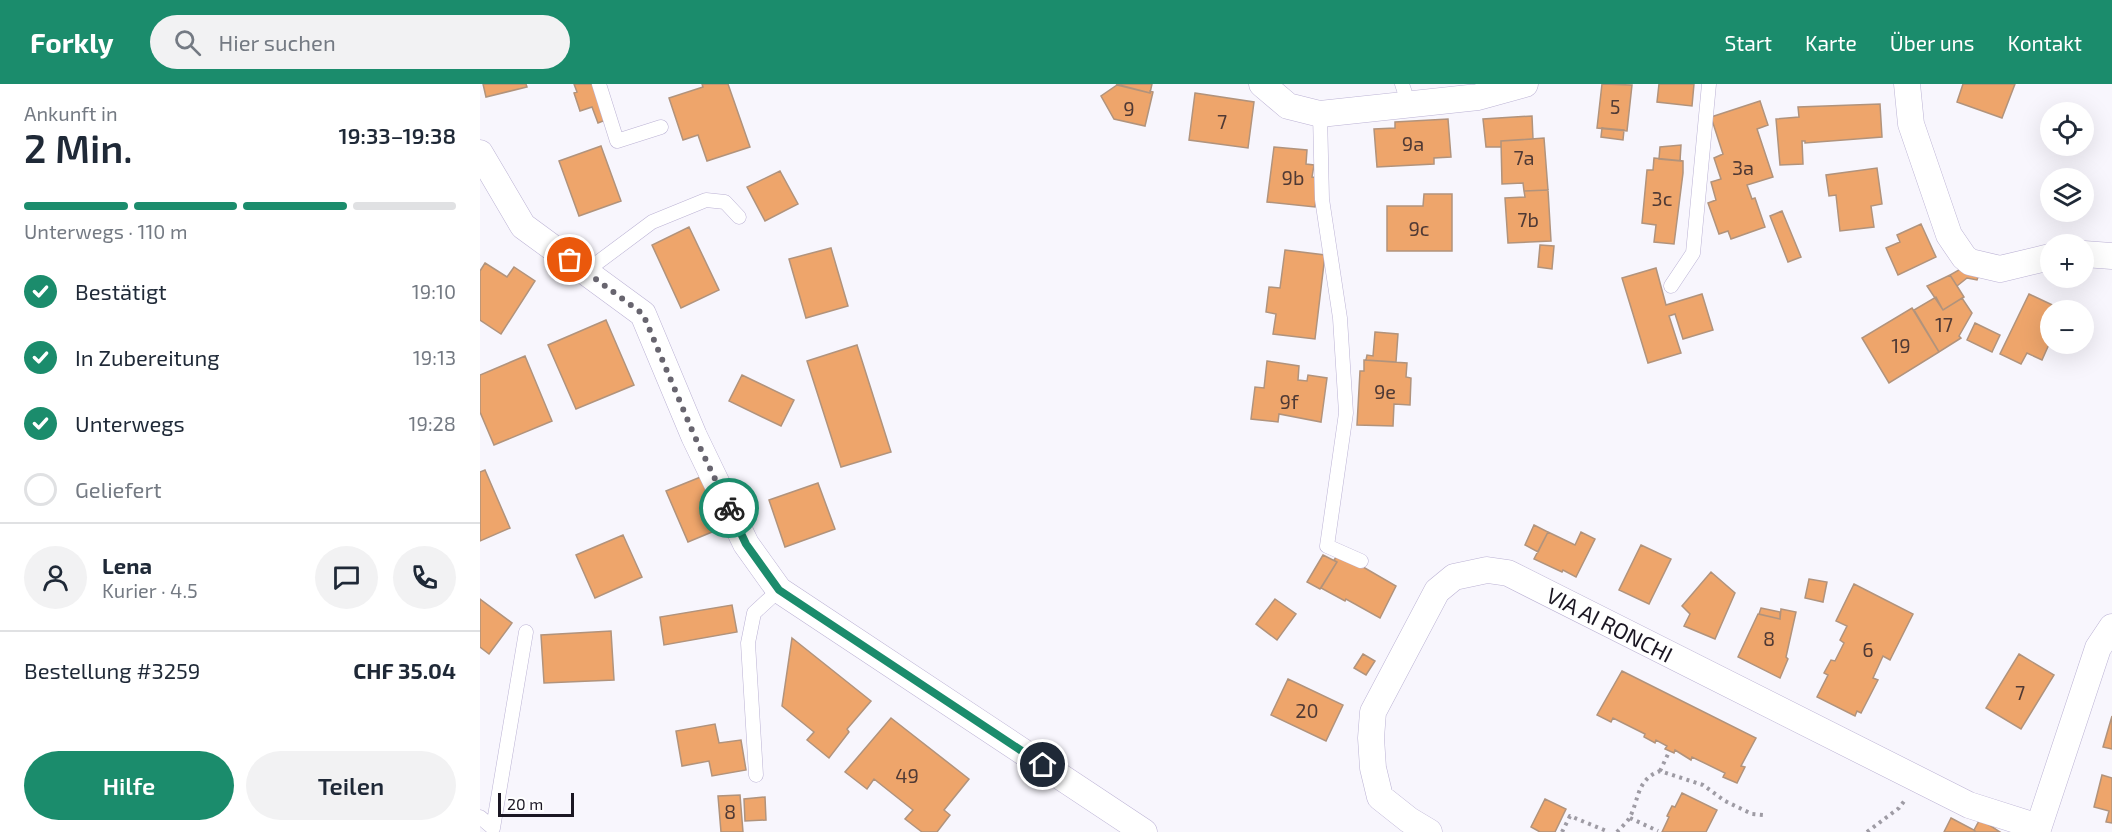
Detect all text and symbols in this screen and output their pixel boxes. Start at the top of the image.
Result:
search box [150,15,570,69]
text: Forkly [30,25,114,59]
icon: search [171,26,204,59]
text: Hier suchen [219,29,336,55]
text: Start [1725,30,1772,55]
text: Karte [1805,30,1857,55]
text: Über uns [1890,30,1975,55]
text: Kontakt [2008,30,2082,55]
house number: 5 [1610,94,1620,118]
house number: 9 [1123,96,1135,120]
text: Ankunft in [24,101,118,125]
map controls [2040,102,2094,354]
button: locate [2040,102,2094,156]
house number: 7 [1217,109,1227,133]
text: 19:33–19:38 [339,122,456,148]
text: 2 Min. [24,124,133,171]
house number: 9a [1402,131,1424,155]
house number: 7a [1513,145,1535,169]
house number: 3a [1732,155,1754,179]
house number: 9b [1282,165,1304,189]
button: layers [2040,168,2094,222]
house number: 3c [1652,186,1673,210]
house number: 7b [1517,207,1539,231]
house number: 9c [1408,216,1430,240]
text: Unterwegs · 110 m [24,219,187,243]
pin [544,234,595,285]
button: + [2040,234,2094,288]
icon: bag [553,243,586,276]
icon: check [24,275,57,308]
text: Bestätigt [75,278,167,304]
text: 19:10 [412,279,456,303]
button: − [2040,300,2094,354]
house number: 17 [1935,312,1953,336]
house number: 19 [1891,333,1911,357]
icon: check [24,341,57,374]
text: In Zubereitung [75,344,220,370]
text: 19:13 [413,345,456,369]
house number: 9e [1374,379,1396,403]
house number: 9f [1279,389,1299,413]
icon: check [24,407,57,440]
text: Unterwegs [75,410,185,436]
text: 19:28 [409,411,456,435]
text: Geliefert [75,476,162,502]
courier [699,478,759,538]
icon: bike [713,492,746,525]
button: person [24,546,87,609]
button: chat [315,546,378,609]
button: phone [393,546,456,609]
text: Lena [102,552,152,578]
text: Kurier · 4.5 [102,578,198,602]
street label: VIA AI RONCHI [1543,581,1677,667]
house number: 8 [1763,626,1775,650]
house number: 6 [1862,637,1874,661]
text: Bestellung #3259 [24,657,200,683]
text: CHF 35.04 [353,657,456,683]
house number: 7 [2015,680,2025,704]
house number: 20 [1295,698,1319,722]
pin [1017,739,1068,790]
icon: home [1026,748,1059,781]
button: Hilfe [24,751,234,820]
button: Teilen [246,751,456,820]
house number: 49 [895,763,919,787]
scale bar [498,790,574,818]
text: 20 m [507,794,543,813]
house number: 8 [724,799,736,823]

